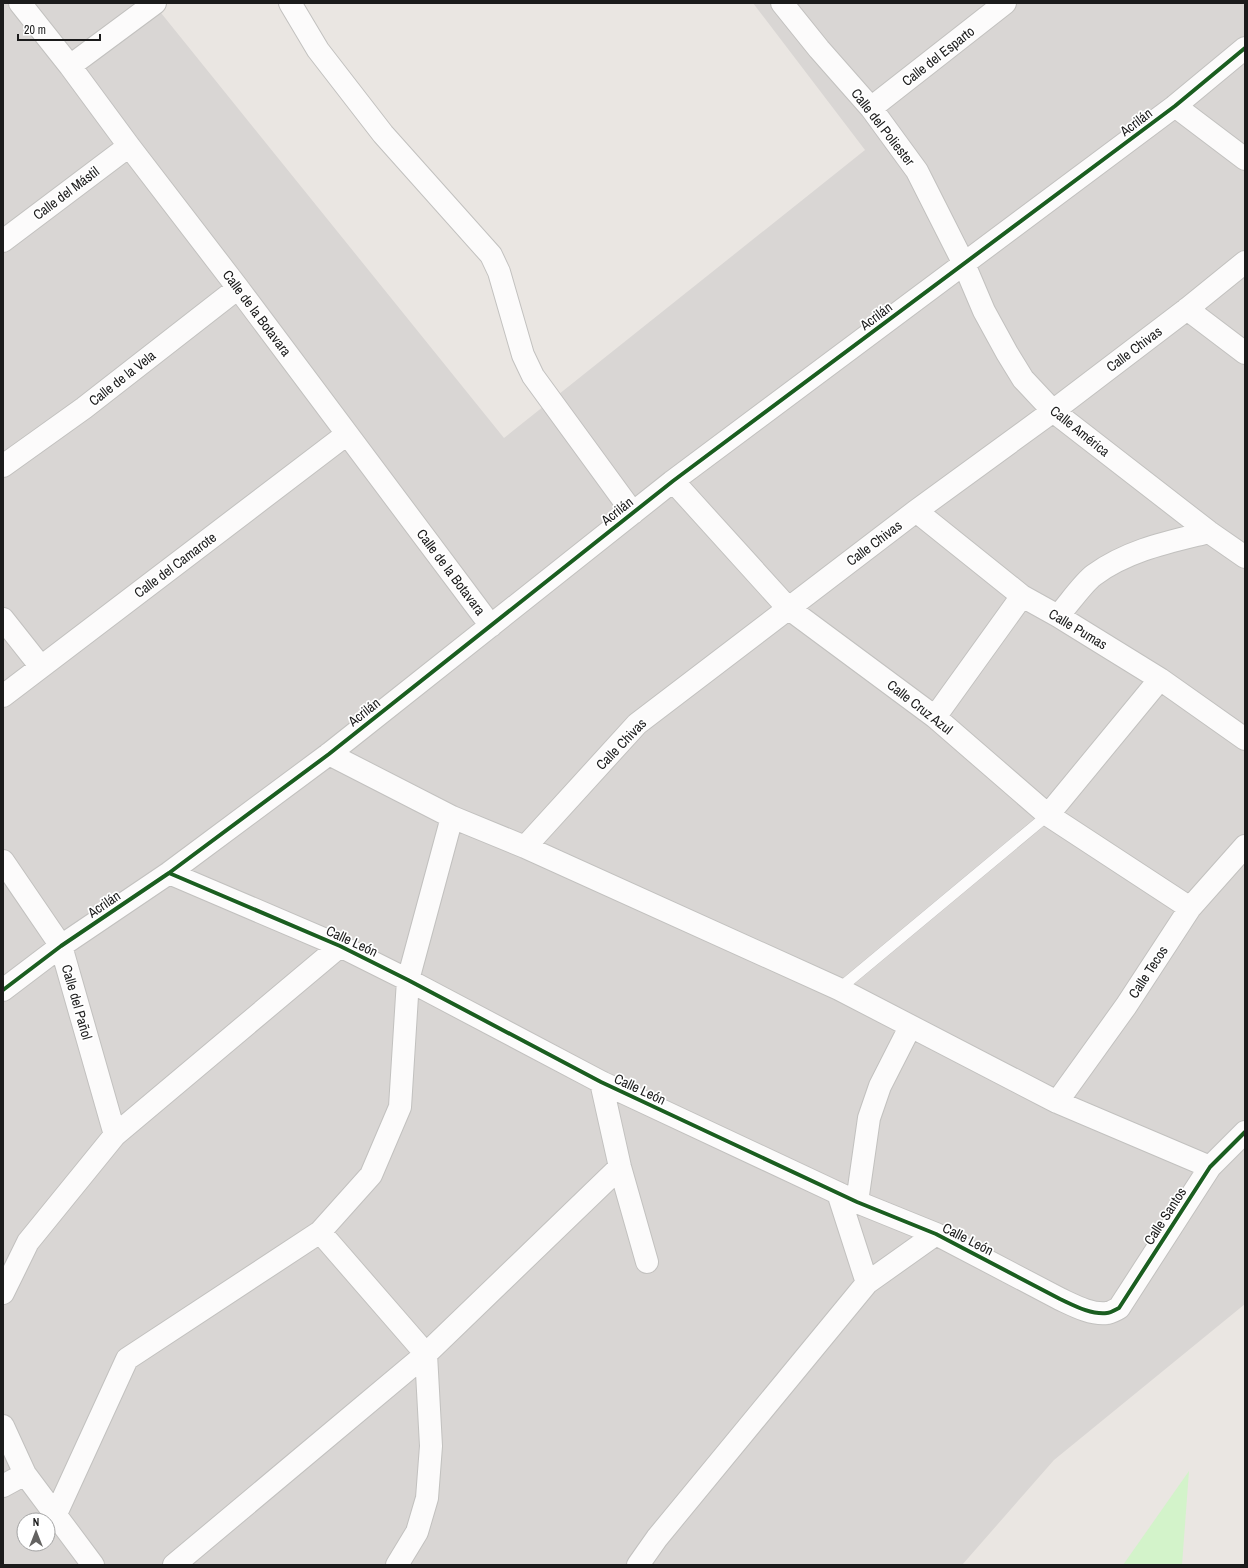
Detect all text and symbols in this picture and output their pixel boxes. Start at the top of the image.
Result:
scale bar [18,16,100,42]
text: 20 m [24,22,46,38]
street label: Calle del Esparto [898,22,978,90]
street label: Calle del Poliester [847,85,919,169]
street label: Acrilán [1116,104,1156,141]
street label: Calle del Mástil [29,162,103,224]
street label: Calle de la Botavara [219,266,296,360]
street label: Acrilán [856,298,896,335]
street label: Calle Chivas [1103,322,1166,376]
street label: Calle de la Vela [85,346,159,410]
street label: Calle América [1047,402,1114,461]
street label: Acrilán [597,493,637,530]
street label: Calle Chivas [843,516,906,570]
street label: Calle de la Botavara [413,525,490,619]
street label: Calle del Camarote [130,528,220,602]
street label: Calle Pumas [1045,605,1111,654]
street label: Calle Cruz Azul [884,676,956,738]
street label: Acrilán [344,694,384,731]
street label: Calle Chivas [592,714,650,774]
street label: Acrilán [83,887,124,922]
street label: Calle León [323,921,381,961]
street label: Calle Tecos [1124,942,1172,1002]
street label: Calle del Pañol [58,962,96,1042]
street label: Calle León [611,1069,669,1109]
street label: Calle Santos [1140,1184,1190,1248]
street label: Calle León [939,1219,997,1259]
north arrow [16,1512,56,1552]
text: N [33,1515,39,1529]

